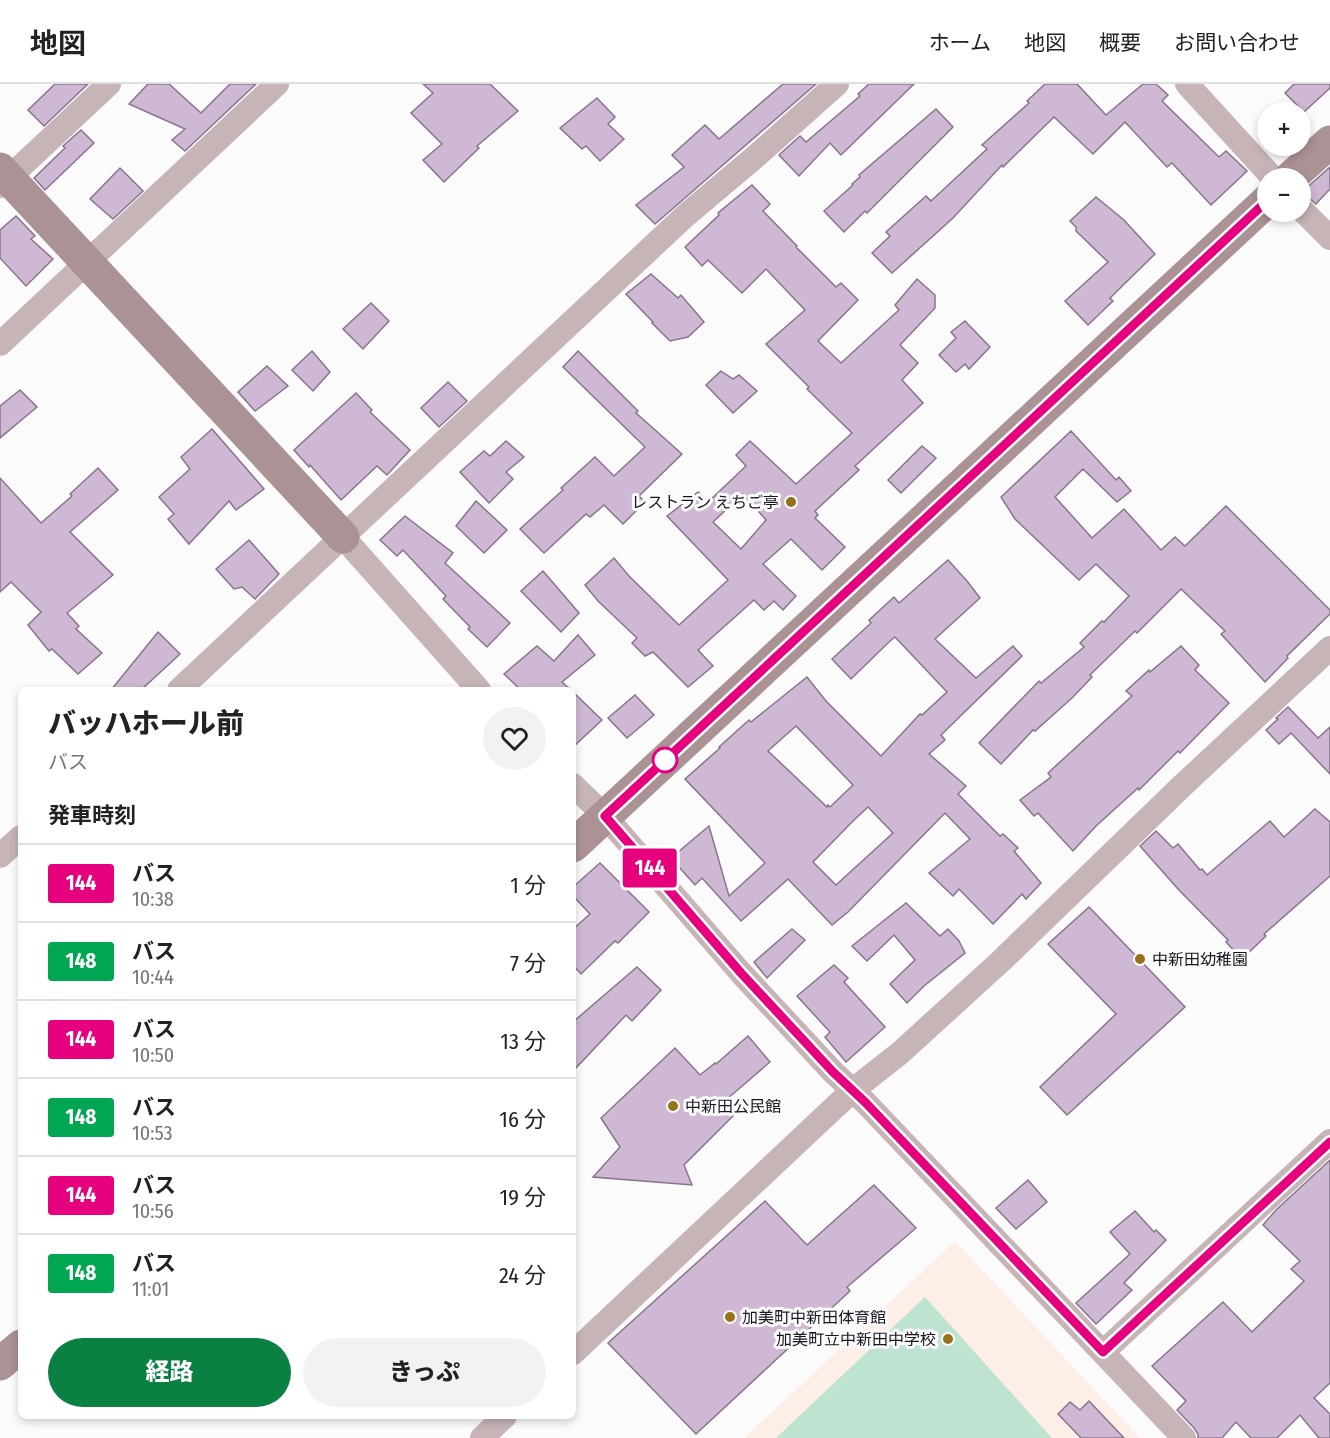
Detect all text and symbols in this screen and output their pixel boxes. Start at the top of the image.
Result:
text: 地図 [30,27,86,60]
text: ホーム [929,30,991,56]
text: 地図 [1024,30,1066,56]
text: 概要 [1099,30,1141,56]
text: お問い合わせ [1174,30,1300,56]
map controls [1257,102,1311,222]
button: + [1257,102,1311,156]
button: − [1257,168,1311,222]
place label: レストラン えちご亭 [631,493,779,512]
marker: レストラン えちご亭 [784,495,798,509]
text: バッハホール前 [48,707,244,740]
button: heart [483,707,546,770]
unlabelled marker [652,747,678,773]
text: バス [48,750,88,774]
text: 発車時刻 [48,802,136,829]
line badge: 144 [616,848,684,888]
text: 144 [635,855,665,881]
text: バス [132,860,176,887]
text: 144 [66,870,96,896]
text: 1 分 [510,872,546,899]
text: 10:38 [132,887,174,911]
text: バス [132,938,176,965]
text: 148 [66,948,96,974]
text: 7 分 [510,950,546,977]
place label: 中新田幼稚園 [1152,950,1248,969]
marker: 中新田幼稚園 [1133,952,1147,966]
text: 10:44 [132,965,174,989]
text: バス [132,1016,176,1043]
text: 144 [66,1026,96,1052]
text: 13 分 [500,1028,546,1055]
text: 10:50 [132,1043,174,1067]
text: バス [132,1094,176,1121]
place label: 中新田公民館 [685,1097,781,1116]
marker: 中新田公民館 [666,1099,680,1113]
text: 148 [66,1104,96,1130]
text: 16 分 [499,1106,546,1133]
text: 10:53 [132,1121,173,1145]
text: バス [132,1172,176,1199]
text: 144 [66,1182,96,1208]
text: 19 分 [500,1184,546,1211]
text: 10:56 [132,1199,174,1223]
text: バス [132,1250,176,1277]
text: 148 [66,1260,96,1286]
text: 24 分 [499,1262,546,1289]
text: 11:01 [132,1277,169,1301]
place label: 加美町中新田体育館 [742,1308,886,1327]
marker: 加美町中新田体育館 [723,1310,737,1324]
place label: 加美町立中新田中学校 [776,1330,936,1349]
marker: 加美町立中新田中学校 [941,1332,955,1346]
button: 経路 [48,1338,291,1407]
button: きっぷ [303,1338,546,1407]

